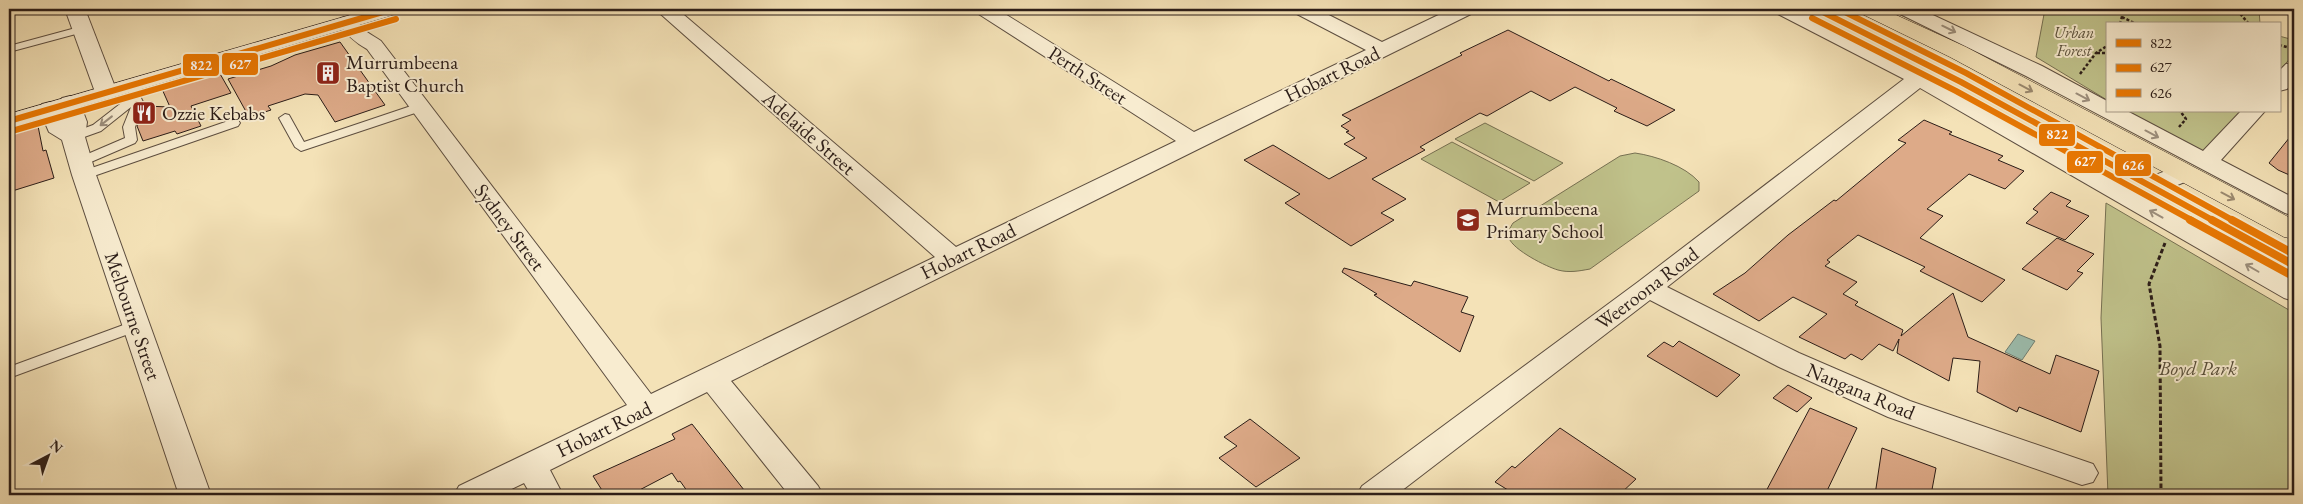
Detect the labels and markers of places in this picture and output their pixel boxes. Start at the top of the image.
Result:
place label: Murrumbeena Baptist Church [346,49,464,98]
building icon: Murrumbeena Baptist Church [315,60,341,86]
restaurant icon: Ozzie Kebabs [131,100,157,126]
place label: Ozzie Kebabs [162,100,265,126]
place label: Murrumbeena Primary School [1486,195,1604,244]
school or university icon: Murrumbeena Primary School [1455,207,1481,233]

